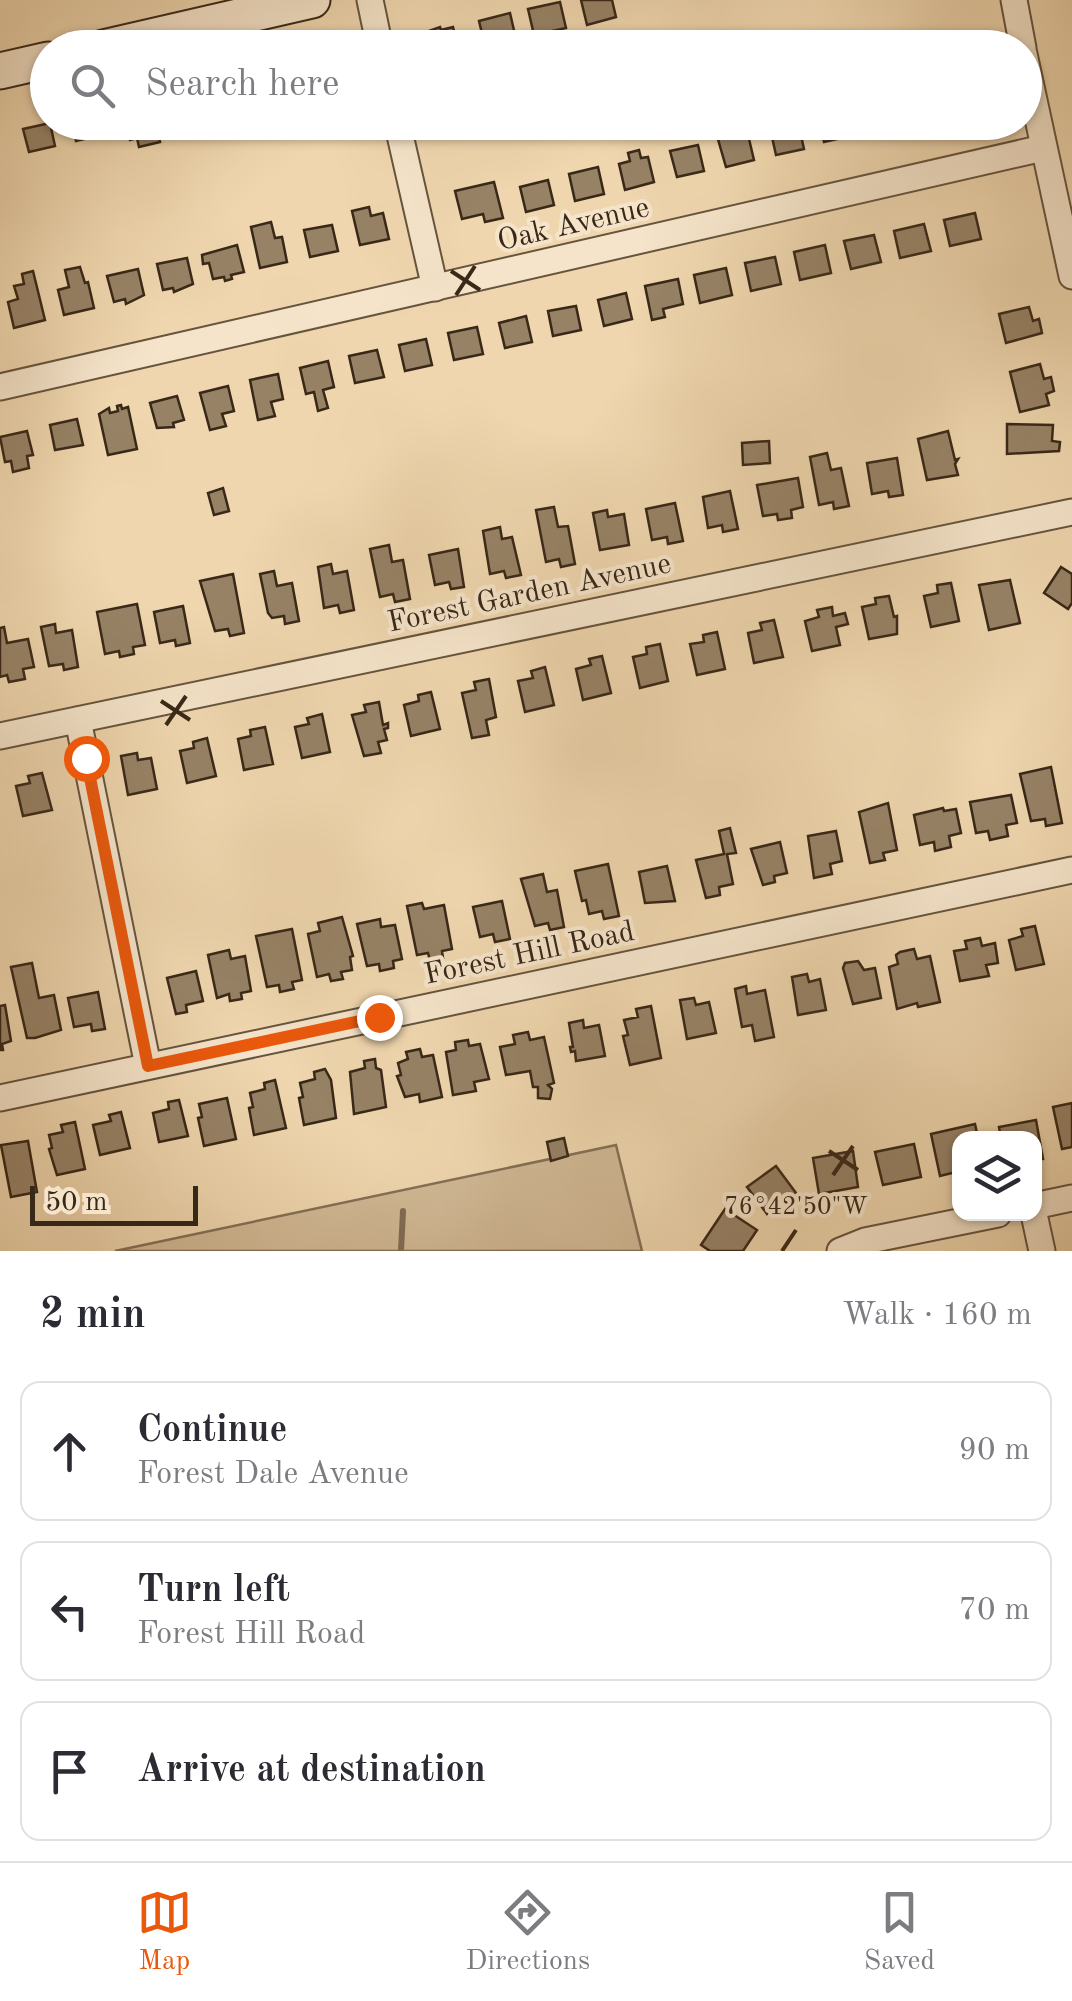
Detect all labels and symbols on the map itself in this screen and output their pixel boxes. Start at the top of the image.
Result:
street label: Oak Avenue [495,193,652,257]
street label: Forest Garden Avenue [385,549,674,639]
route start [64,736,110,782]
street label: Forest Hill Road [422,917,637,991]
route end [357,995,403,1041]
scale bar [30,1181,198,1226]
text: 76°42'50"W [724,1195,868,1220]

